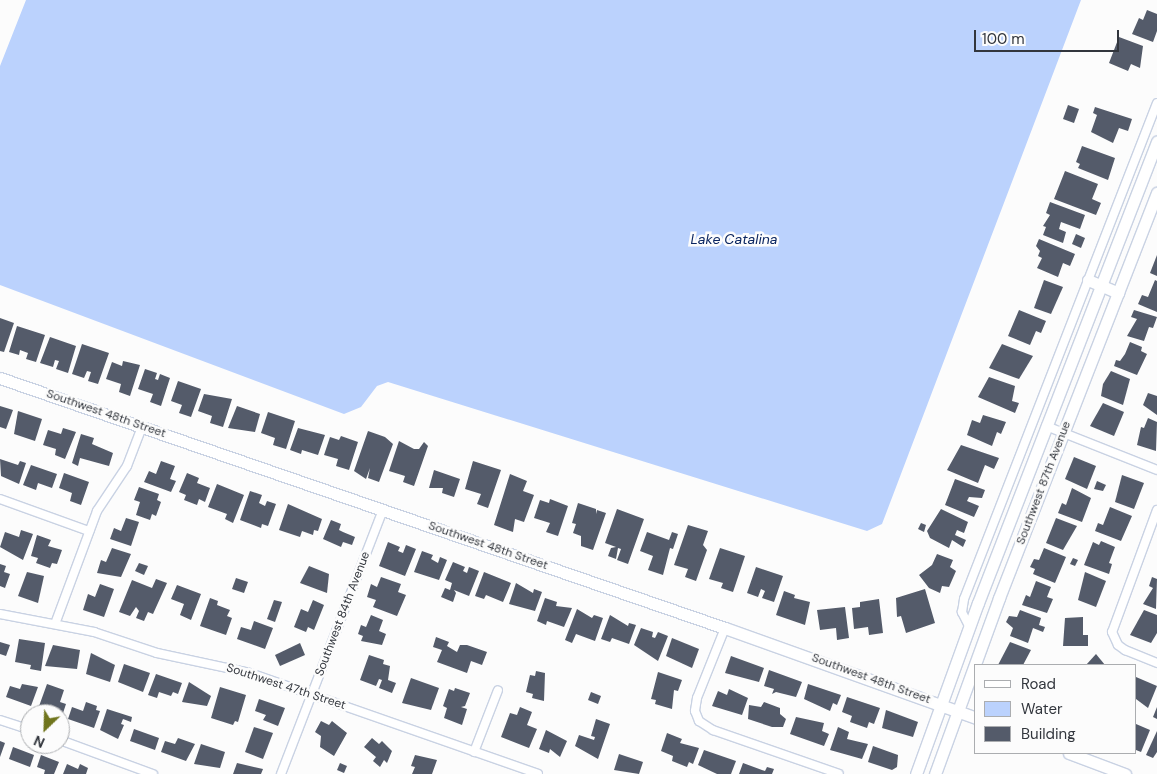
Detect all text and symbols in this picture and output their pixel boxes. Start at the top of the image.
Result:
scale bar [977,20,1122,52]
text: 100 m [982,29,1025,49]
water label: Lake Catalina [690,231,778,247]
street label: Southwest 48th Street [44,387,168,441]
street label: Southwest 87th Avenue [1014,419,1074,547]
street label: Southwest 48th Street [426,519,550,573]
street label: Southwest 84th Avenue [313,550,373,678]
street label: Southwest 48th Street [810,651,932,707]
street label: Southwest 47th Street [225,661,347,713]
legend [974,664,1137,754]
text: Road [1021,674,1056,694]
text: Water [1021,699,1062,719]
north arrow [20,704,70,754]
text: Building [1021,724,1076,744]
text: N [31,731,48,752]

